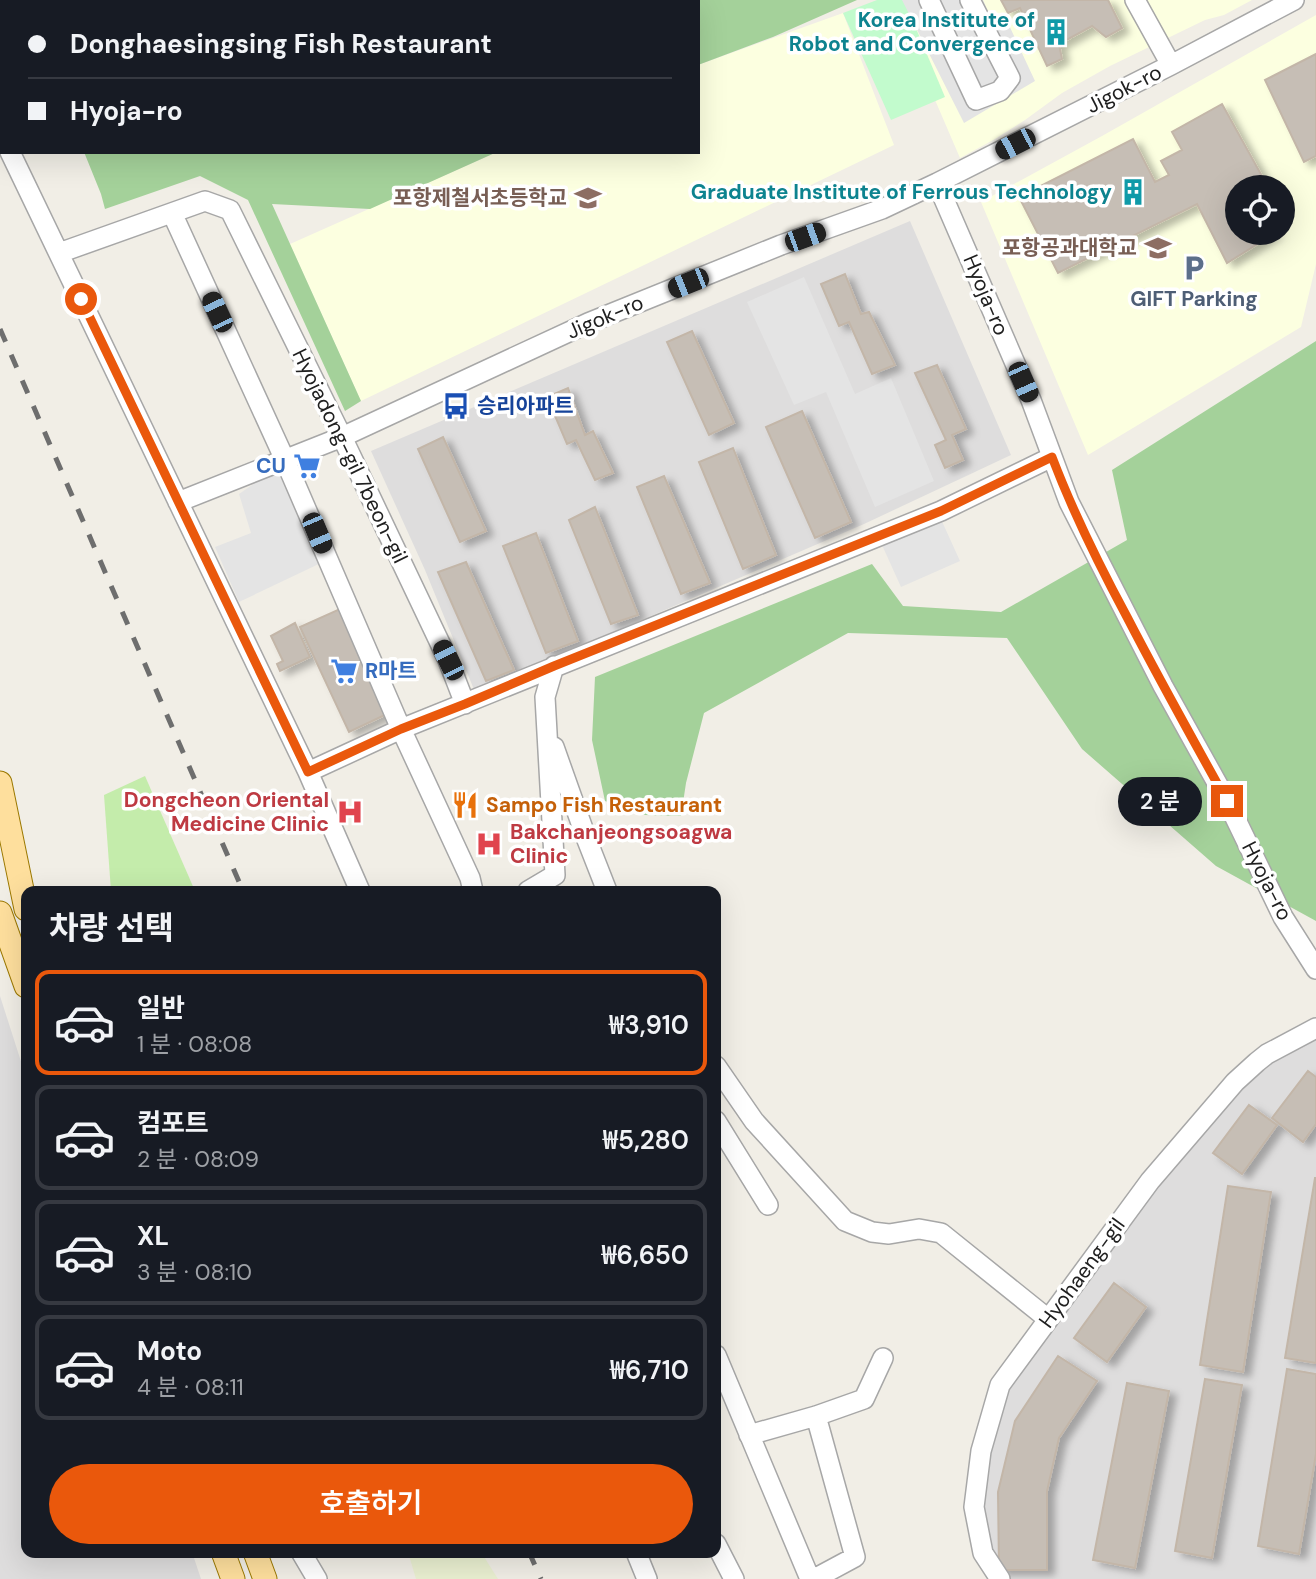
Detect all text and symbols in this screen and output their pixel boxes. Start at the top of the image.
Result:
place label: Korea Institute of Robot and Convergence [789,6,1035,58]
building icon: Korea Institute of Robot and Convergence [1041,17,1071,47]
text: Donghaesingsing Fish Restaurant [70,27,492,61]
street label: Jigok-ro [1082,58,1166,120]
text: Hyoja-ro [70,94,183,128]
car [992,125,1039,163]
map controls [1225,175,1295,245]
button: locate [1225,175,1295,245]
building icon: Graduate Institute of Ferrous Technology [1118,177,1148,207]
place label: Graduate Institute of Ferrous Technology [691,178,1112,206]
school or university icon: 포항제철서초등학교 [573,183,603,213]
place label: 포항제철서초등학교 [393,184,567,212]
car [782,220,829,254]
school or university icon: 포항공과대학교 [1143,233,1173,263]
place label: 포항공과대학교 [1002,234,1137,262]
street label: Hyoja-ro [956,250,1016,340]
parking icon: GIFT Parking [1179,253,1209,283]
car [665,265,712,301]
route start [65,283,97,315]
place label: GIFT Parking [1130,285,1258,313]
street label: Jigok-ro [562,288,648,346]
car [199,289,236,335]
street label: Hyojadong-gil 7beon-gil [286,344,414,568]
car [1005,359,1042,405]
bus stop icon: 승리아파트 [441,391,471,421]
place label: 승리아파트 [477,392,574,420]
supermarket icon: CU [292,451,322,481]
place label: CU [256,452,286,480]
car [300,510,335,556]
car [430,637,467,683]
supermarket icon: R마트 [329,656,359,686]
place label: R마트 [365,657,417,685]
callout: 2 분 [1118,776,1202,826]
route end [1211,785,1243,817]
place label: Dongcheon Oriental Medicine Clinic [124,786,329,838]
text: 2 분 [1140,786,1180,816]
restaurant icon: Sampo Fish Restaurant [450,790,480,820]
place label: Sampo Fish Restaurant [486,791,722,819]
hospital icon: Dongcheon Oriental Medicine Clinic [335,797,365,827]
place label: Bakchanjeongsoagwa Clinic [510,818,732,870]
hospital icon: Bakchanjeongsoagwa Clinic [474,829,504,859]
street label: Hyoja-ro [1235,837,1299,925]
text: 차량 선택 [49,907,174,949]
icon: car [53,991,116,1054]
text: 일반 [137,991,185,1025]
text: ₩3,910 [609,1008,689,1042]
text: 1 분 · 08:08 [137,1029,252,1059]
icon: car [53,1106,116,1169]
text: 컴포트 [137,1106,209,1140]
text: ₩5,280 [603,1123,689,1157]
text: 2 분 · 08:09 [137,1144,259,1174]
street label: Hyohaeng-gil [1033,1212,1131,1334]
text: XL [137,1219,169,1253]
icon: car [53,1221,116,1284]
text: ₩6,650 [601,1238,689,1272]
text: 3 분 · 08:10 [137,1257,252,1287]
text: Moto [137,1334,202,1368]
icon: car [53,1336,116,1399]
text: ₩6,710 [610,1353,689,1387]
text: 4 분 · 08:11 [137,1372,244,1402]
button: 호출하기 [49,1464,693,1544]

